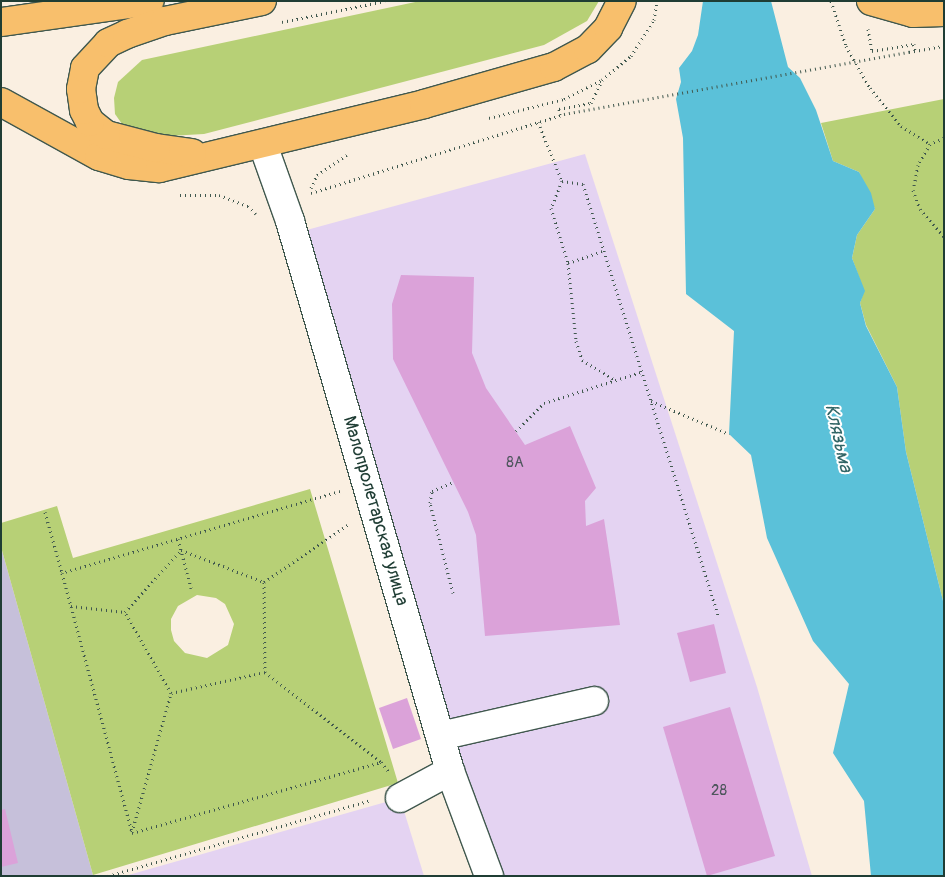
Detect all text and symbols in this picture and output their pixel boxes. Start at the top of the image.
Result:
water label: Клязьма [819,402,857,474]
street label: Малопролетарская улица [338,414,412,608]
house number: 8А [506,454,524,472]
house number: 28 [711,782,727,800]

